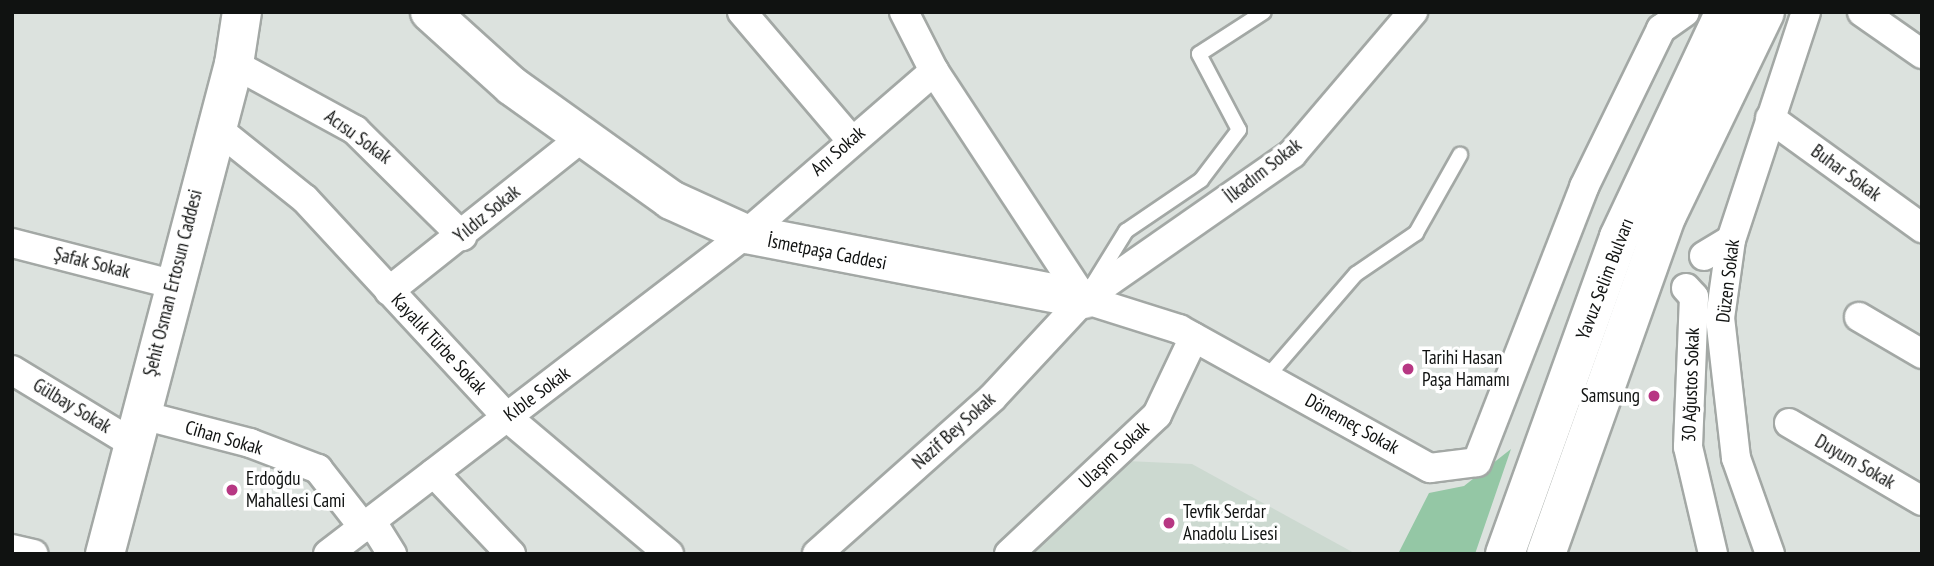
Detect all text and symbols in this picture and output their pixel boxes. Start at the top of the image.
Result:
street label: Acısu Sokak [320,105,396,169]
street label: Anı Sokak [806,121,870,181]
street label: İlkadım Sokak [1220,134,1306,208]
street label: Buhar Sokak [1807,140,1885,206]
street label: Yıldız Sokak [449,180,525,248]
street label: Şehit Osman Ertosun Caddesi [139,187,207,379]
street label: Yavuz Selim Bulvarı [1571,215,1639,343]
street label: İsmetpaşa Caddesi [765,229,889,275]
street label: Düzen Sokak [1712,238,1744,324]
street label: Şafak Sokak [51,242,133,284]
street label: Kayalık Türbe Sokak [386,288,492,400]
street label: 30 Ağustos Sokak [1678,327,1704,443]
place label: Tarihi Hasan Paşa Hamamı [1422,347,1510,391]
marker: Tarihi Hasan Paşa Hamamı [1400,361,1416,377]
street label: Kıble Sokak [500,362,574,426]
street label: Gülbay Sokak [29,374,115,438]
place label: Samsung [1581,385,1640,407]
street label: Nazif Bey Sokak [908,388,1000,474]
marker: Samsung [1646,388,1662,404]
street label: Dönemeç Sokak [1301,389,1403,459]
street label: Cihan Sokak [182,416,266,460]
street label: Ulaşım Sokak [1074,417,1154,493]
street label: Duyum Sokak [1811,430,1899,494]
place label: Erdoğdu Mahallesi Cami [246,468,345,512]
marker: Erdoğdu Mahallesi Cami [224,482,240,498]
place label: Tevfik Serdar Anadolu Lisesi [1183,501,1278,545]
marker: Tevfik Serdar Anadolu Lisesi [1161,515,1177,531]

